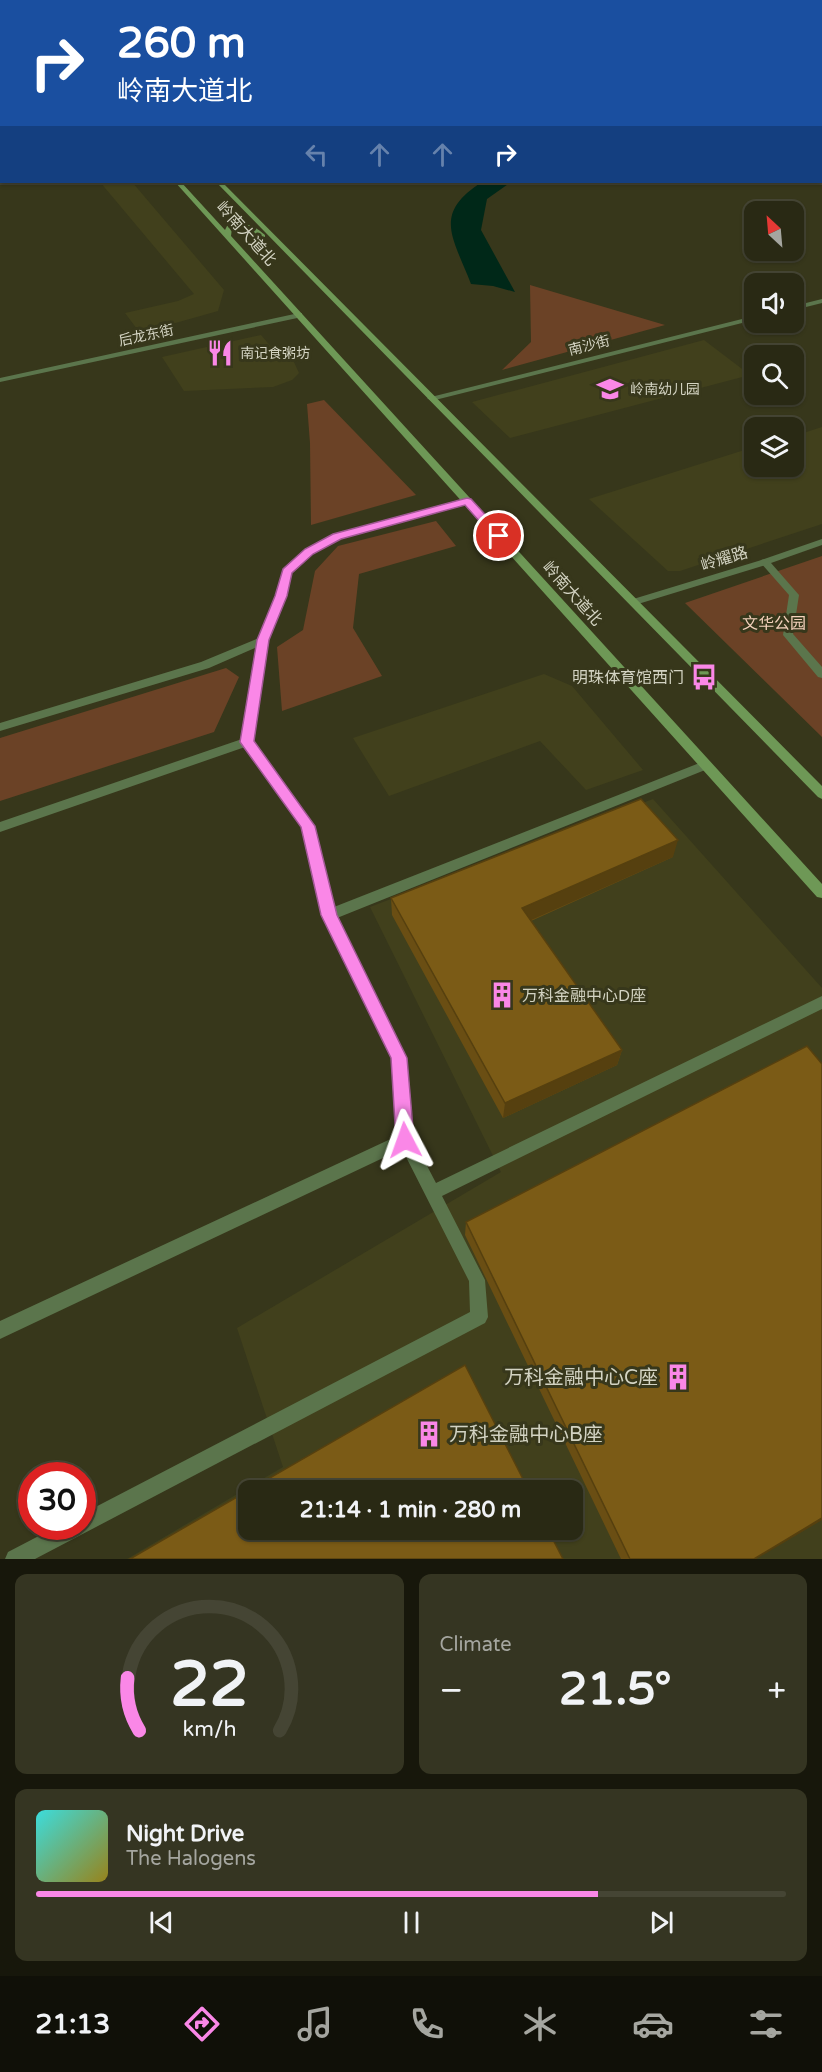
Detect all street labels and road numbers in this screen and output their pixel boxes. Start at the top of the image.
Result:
street label: 岭南大道北 [212,197,280,270]
street label: 后龙东街 [117,321,175,350]
street label: 南沙街 [567,332,612,359]
street label: 岭耀路 [698,542,750,576]
street label: 岭南大道北 [538,557,606,630]

